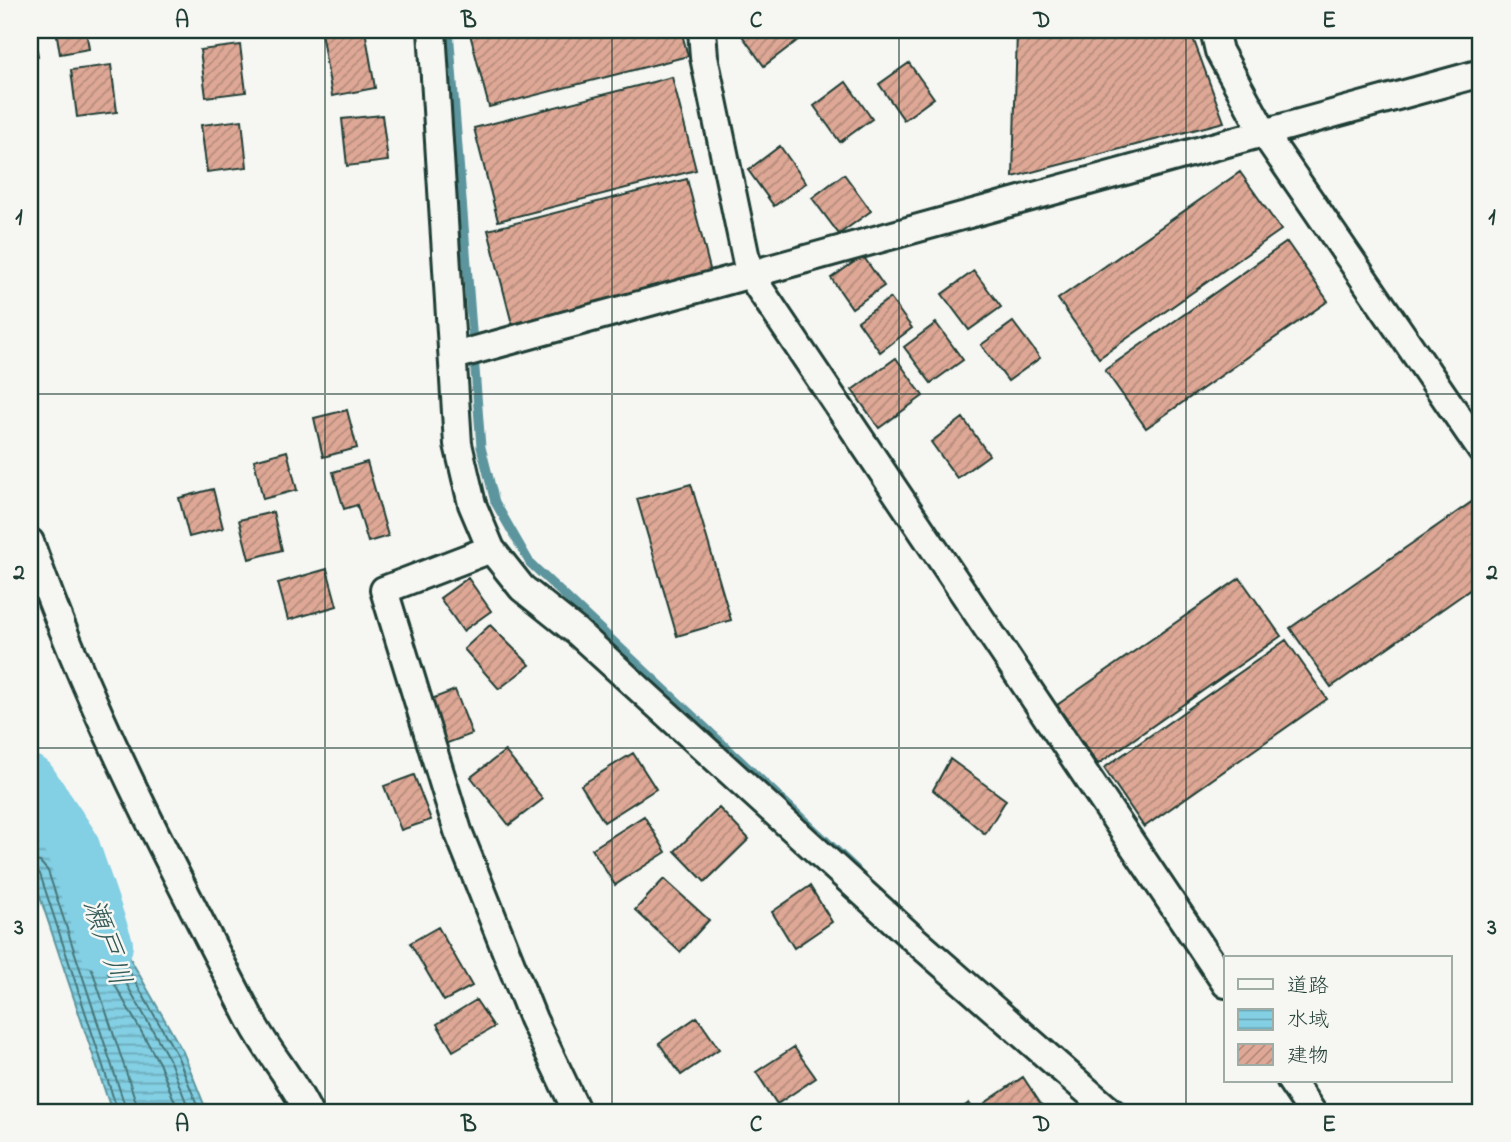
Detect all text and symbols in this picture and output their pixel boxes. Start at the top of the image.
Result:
text: A [175,5,189,38]
text: B [460,5,477,38]
text: C [750,5,763,38]
text: D [1033,5,1050,38]
text: E [1322,5,1336,38]
text: 1 [15,202,23,235]
text: 1 [1488,202,1496,235]
text: 2 [12,557,25,590]
text: 2 [1485,557,1498,590]
water label: 瀬戸川 [70,893,140,993]
text: 3 [13,912,24,945]
text: 3 [1486,912,1497,945]
legend [1224,956,1452,1082]
text: 道路 [1287,972,1329,1002]
text: 水域 [1287,1006,1329,1036]
text: 建物 [1287,1042,1329,1072]
text: A [175,1109,189,1142]
text: B [460,1109,477,1142]
text: C [750,1109,763,1142]
text: D [1033,1109,1050,1142]
text: E [1322,1109,1336,1142]

